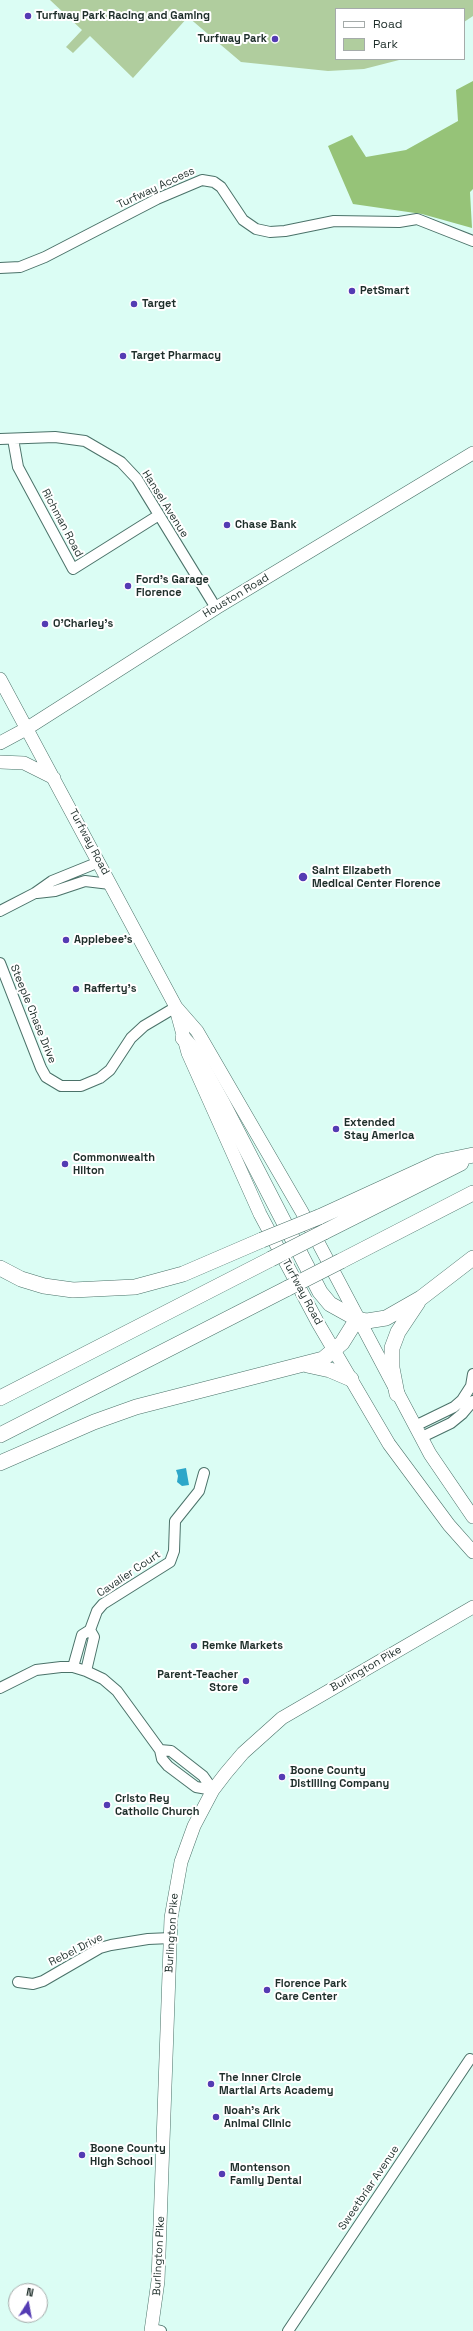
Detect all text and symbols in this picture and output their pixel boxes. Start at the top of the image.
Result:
legend [335,8,465,60]
place label: Turfway Park Racing and Gaming [36,9,210,23]
marker: Turfway Park Racing and Gaming [23,11,33,21]
text: Road [373,16,402,32]
place label: Turfway Park [198,32,267,46]
marker: Turfway Park [270,34,280,44]
text: Park [373,36,398,52]
street label: Turfway Access [115,164,197,212]
place label: PetSmart [360,284,409,298]
marker: PetSmart [347,286,357,296]
place label: Target [142,297,176,311]
marker: Target [129,299,139,309]
place label: Target Pharmacy [131,349,221,363]
marker: Target Pharmacy [118,351,128,361]
street label: Hansel Avenue [139,468,191,540]
street label: Richman Road [38,487,86,559]
place label: Chase Bank [235,518,297,532]
marker: Chase Bank [222,520,232,530]
street label: Houston Road [201,571,271,621]
place label: Ford's Garage Florence [136,573,209,599]
marker: Ford's Garage Florence [123,581,133,591]
place label: O'Charley's [53,617,113,631]
marker: O'Charley's [40,619,50,629]
street label: Turfway Road [66,807,112,877]
place label: Saint Elizabeth Medical Center Florence [312,864,440,890]
marker: Saint Elizabeth Medical Center Florence [297,871,309,883]
place label: Applebee's [74,933,133,947]
marker: Applebee's [61,935,71,945]
street label: Steeple Chase Drive [7,963,59,1065]
place label: Rafferty's [84,982,137,996]
marker: Rafferty's [71,984,81,994]
place label: Extended Stay America [344,1116,414,1142]
marker: Extended Stay America [331,1124,341,1134]
place label: Commonwealth Hilton [73,1151,155,1177]
marker: Commonwealth Hilton [60,1159,70,1169]
street label: Turfway Road [279,1257,325,1327]
street label: Cavalier Court [95,1548,163,1600]
place label: Remke Markets [202,1639,283,1653]
marker: Remke Markets [189,1641,199,1651]
street label: Burlington Pike [328,1643,404,1695]
place label: Parent-Teacher Store [157,1668,238,1694]
marker: Parent-Teacher Store [241,1676,251,1686]
place label: Boone County Distilling Company [290,1764,389,1790]
marker: Boone County Distilling Company [277,1772,287,1782]
place label: Cristo Rey Catholic Church [115,1792,200,1818]
marker: Cristo Rey Catholic Church [102,1800,112,1810]
street label: Burlington Pike [163,1893,181,1973]
street label: Rebel Drive [47,1931,105,1969]
place label: Florence Park Care Center [275,1977,347,2003]
marker: Florence Park Care Center [262,1985,272,1995]
place label: The Inner Circle Martial Arts Academy [219,2071,333,2097]
marker: The Inner Circle Martial Arts Academy [206,2079,216,2089]
place label: Noah's Ark Animal Clinic [224,2104,291,2130]
marker: Noah's Ark Animal Clinic [211,2112,221,2122]
place label: Boone County High School [90,2142,166,2168]
street label: Sweetbriar Avenue [336,2143,402,2233]
marker: Boone County High School [77,2150,87,2160]
place label: Montenson Family Dental [230,2161,302,2187]
marker: Montenson Family Dental [217,2169,227,2179]
street label: Burlington Pike [150,2216,168,2296]
north arrow [8,2283,48,2323]
text: N [25,2285,35,2300]

